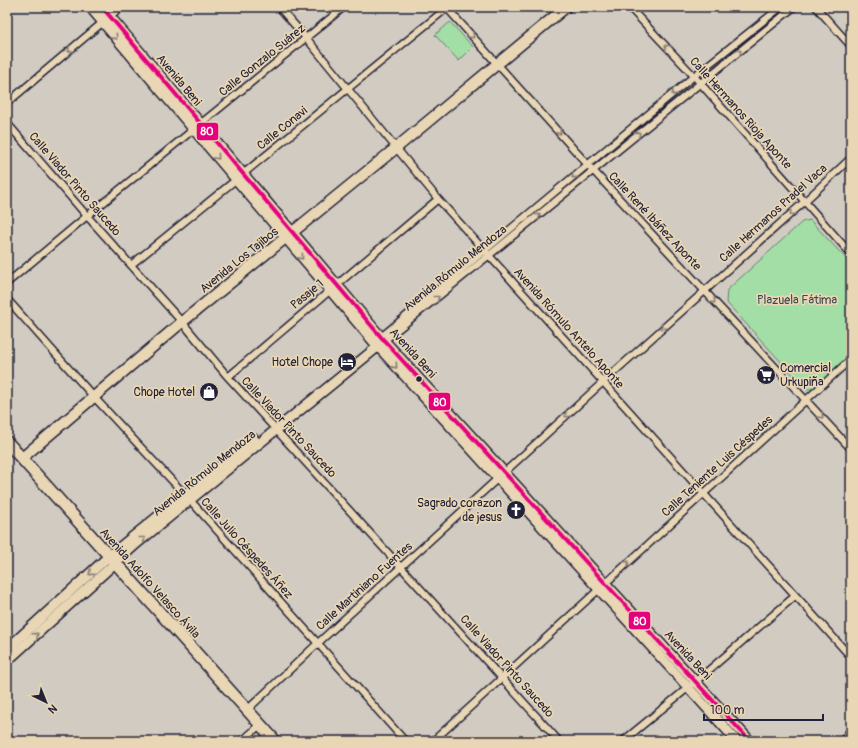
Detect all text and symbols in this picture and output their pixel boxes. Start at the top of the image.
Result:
street label: Calle Gonzalo Suárez [216,21,309,100]
one-way arrow [468,31,475,39]
one-way arrow [110,32,117,40]
one-way arrow [664,44,672,52]
one-way arrow [67,46,74,53]
one-way arrow [734,49,742,56]
street label: Avenida Beni [153,52,204,109]
street label: Calle Hermanos Rioja Aponte [686,54,795,172]
one-way arrow [671,88,678,95]
street label: Calle Conavi [254,103,311,153]
line badge: 80 [196,122,219,141]
text: 80 [200,125,214,138]
one-way arrow [555,128,562,135]
street label: Calle Viador Pinto Saucedo [25,129,124,240]
one-way arrow [634,131,641,138]
one-way arrow [212,153,219,160]
street label: Calle Hermanos Pradel Vaca [716,161,831,266]
street label: Calle René Ibáñez Aponte [605,169,704,274]
one-way arrow [571,172,579,179]
one-way arrow [789,208,796,215]
one-way arrow [533,214,540,221]
street label: Avenida Rómulo Mendoza [401,222,510,315]
street label: Avenida Los Tajibos [197,224,282,297]
one-way arrow [296,252,303,259]
street label: Avenida Rómulo Antelo Aponte [510,265,627,392]
street label: Pasaje 1 [288,276,327,313]
park label: Plazuela Fátima [757,293,837,308]
one-way arrow [432,296,439,303]
one-way arrow [708,296,715,303]
one-way arrow [661,323,668,330]
street label: Avenida Beni [386,325,439,382]
hotel icon: Hotel Chope [336,351,358,373]
place label: Hotel Chope [272,355,333,370]
one-way arrow [390,361,397,368]
place label: Comercial Urkupiña [780,361,831,390]
supermarket icon: Comercial Urkupiña [755,364,777,386]
street label: Calle Viador Pinto Saucedo [238,374,340,481]
unlabelled marker [414,374,424,384]
shop icon: Chope Hotel [198,381,220,403]
place label: Chope Hotel [134,385,195,400]
line badge: 80 [428,392,451,411]
text: 80 [433,396,447,409]
one-way arrow [565,411,572,418]
one-way arrow [816,411,824,419]
street label: Calle Teniente Luis Céspedes [659,412,776,520]
street label: Avenida Rómulo Mendoza [150,427,259,520]
street label: Calle Julio Céspedes Áñez [197,494,297,602]
place label: Sagrado corazon de jesus [417,496,503,525]
church icon: Sagrado corazon de jesus [505,499,527,521]
street label: Avenida Adolfo Velasco Ávila [96,524,204,642]
one-way arrow [138,536,146,543]
street label: Calle Martiniano Fuentes [313,539,416,634]
one-way arrow [622,561,630,568]
one-way arrow [88,569,96,576]
line badge: 80 [628,611,651,630]
street label: Calle Viador Pinto Saucedo [457,612,557,721]
text: 80 [633,615,647,628]
street label: Avenida Beni [661,627,714,683]
one-way arrow [31,632,39,640]
north arrow [26,682,66,722]
scale bar [704,696,823,722]
text: N [45,702,60,717]
text: 100 m [710,703,745,718]

